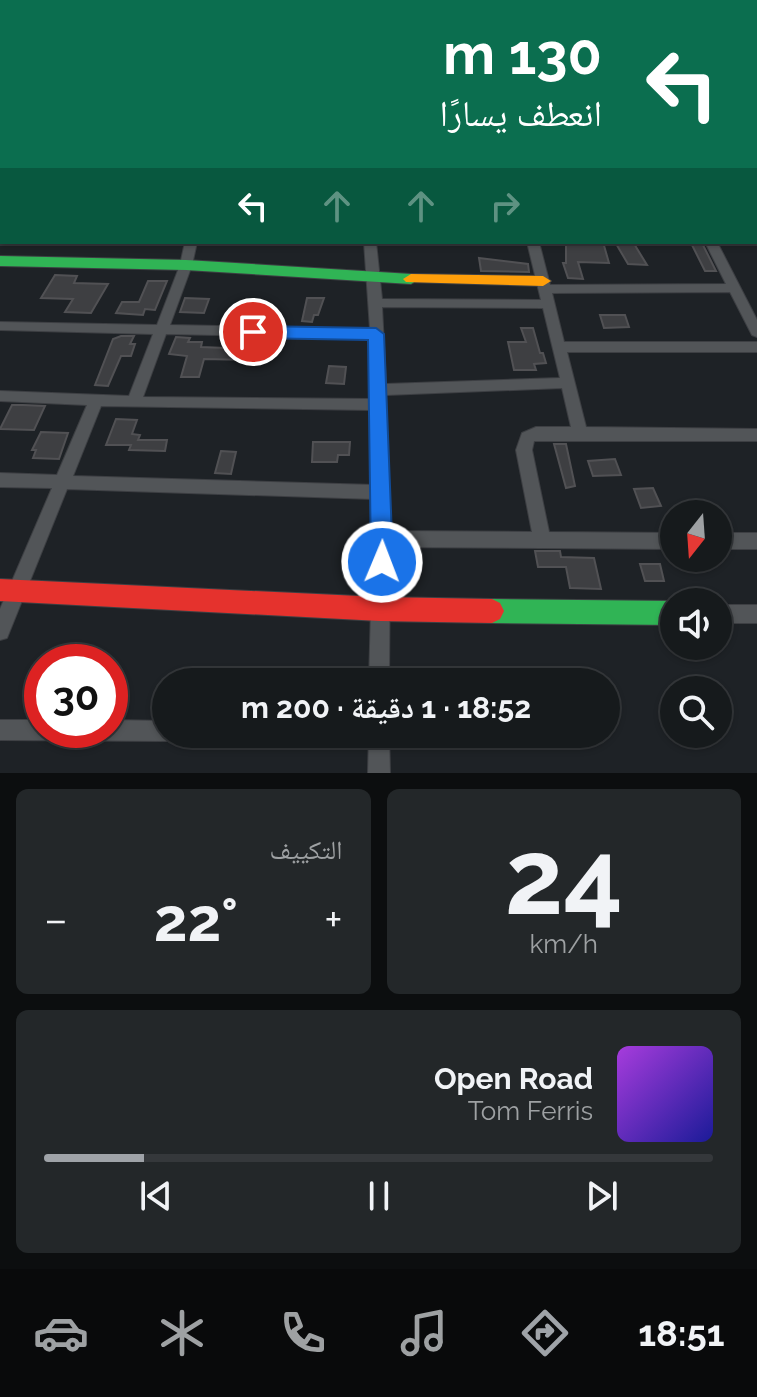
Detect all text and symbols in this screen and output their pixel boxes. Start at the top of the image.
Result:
text: 130 m [443,21,602,87]
icon: left [630,32,734,136]
text: انعطف يسارًا [440,92,602,134]
icon: left [231,184,275,228]
icon: ahead [315,184,359,228]
icon: ahead [399,184,443,228]
icon: right [483,184,527,228]
pin [219,298,287,366]
icon: arrive [231,310,275,354]
north arrow [660,500,732,572]
map controls [660,500,732,748]
position arrow [340,520,424,604]
button: sound [660,588,732,660]
speed limit sign: 30 [24,644,128,748]
button: search [660,676,732,748]
text: 18:52 · 1 دقيقة · 200 m [241,690,531,725]
text: 24 [505,816,623,938]
text: التكييف [270,835,343,865]
text: 22° [154,885,238,955]
text: − [44,894,68,945]
text: + [324,894,343,945]
text: km/h [529,929,598,959]
text: Open Road [434,1061,593,1096]
text: Tom Ferris [468,1096,593,1126]
icon: previous [134,1174,178,1218]
icon: pause [357,1174,401,1218]
icon: next [580,1174,624,1218]
icon: car [33,1305,89,1361]
icon: climate [154,1305,210,1361]
icon: phone [275,1305,331,1361]
icon: music [396,1305,452,1361]
icon: directions [517,1305,573,1361]
text: 18:51 [638,1312,724,1354]

